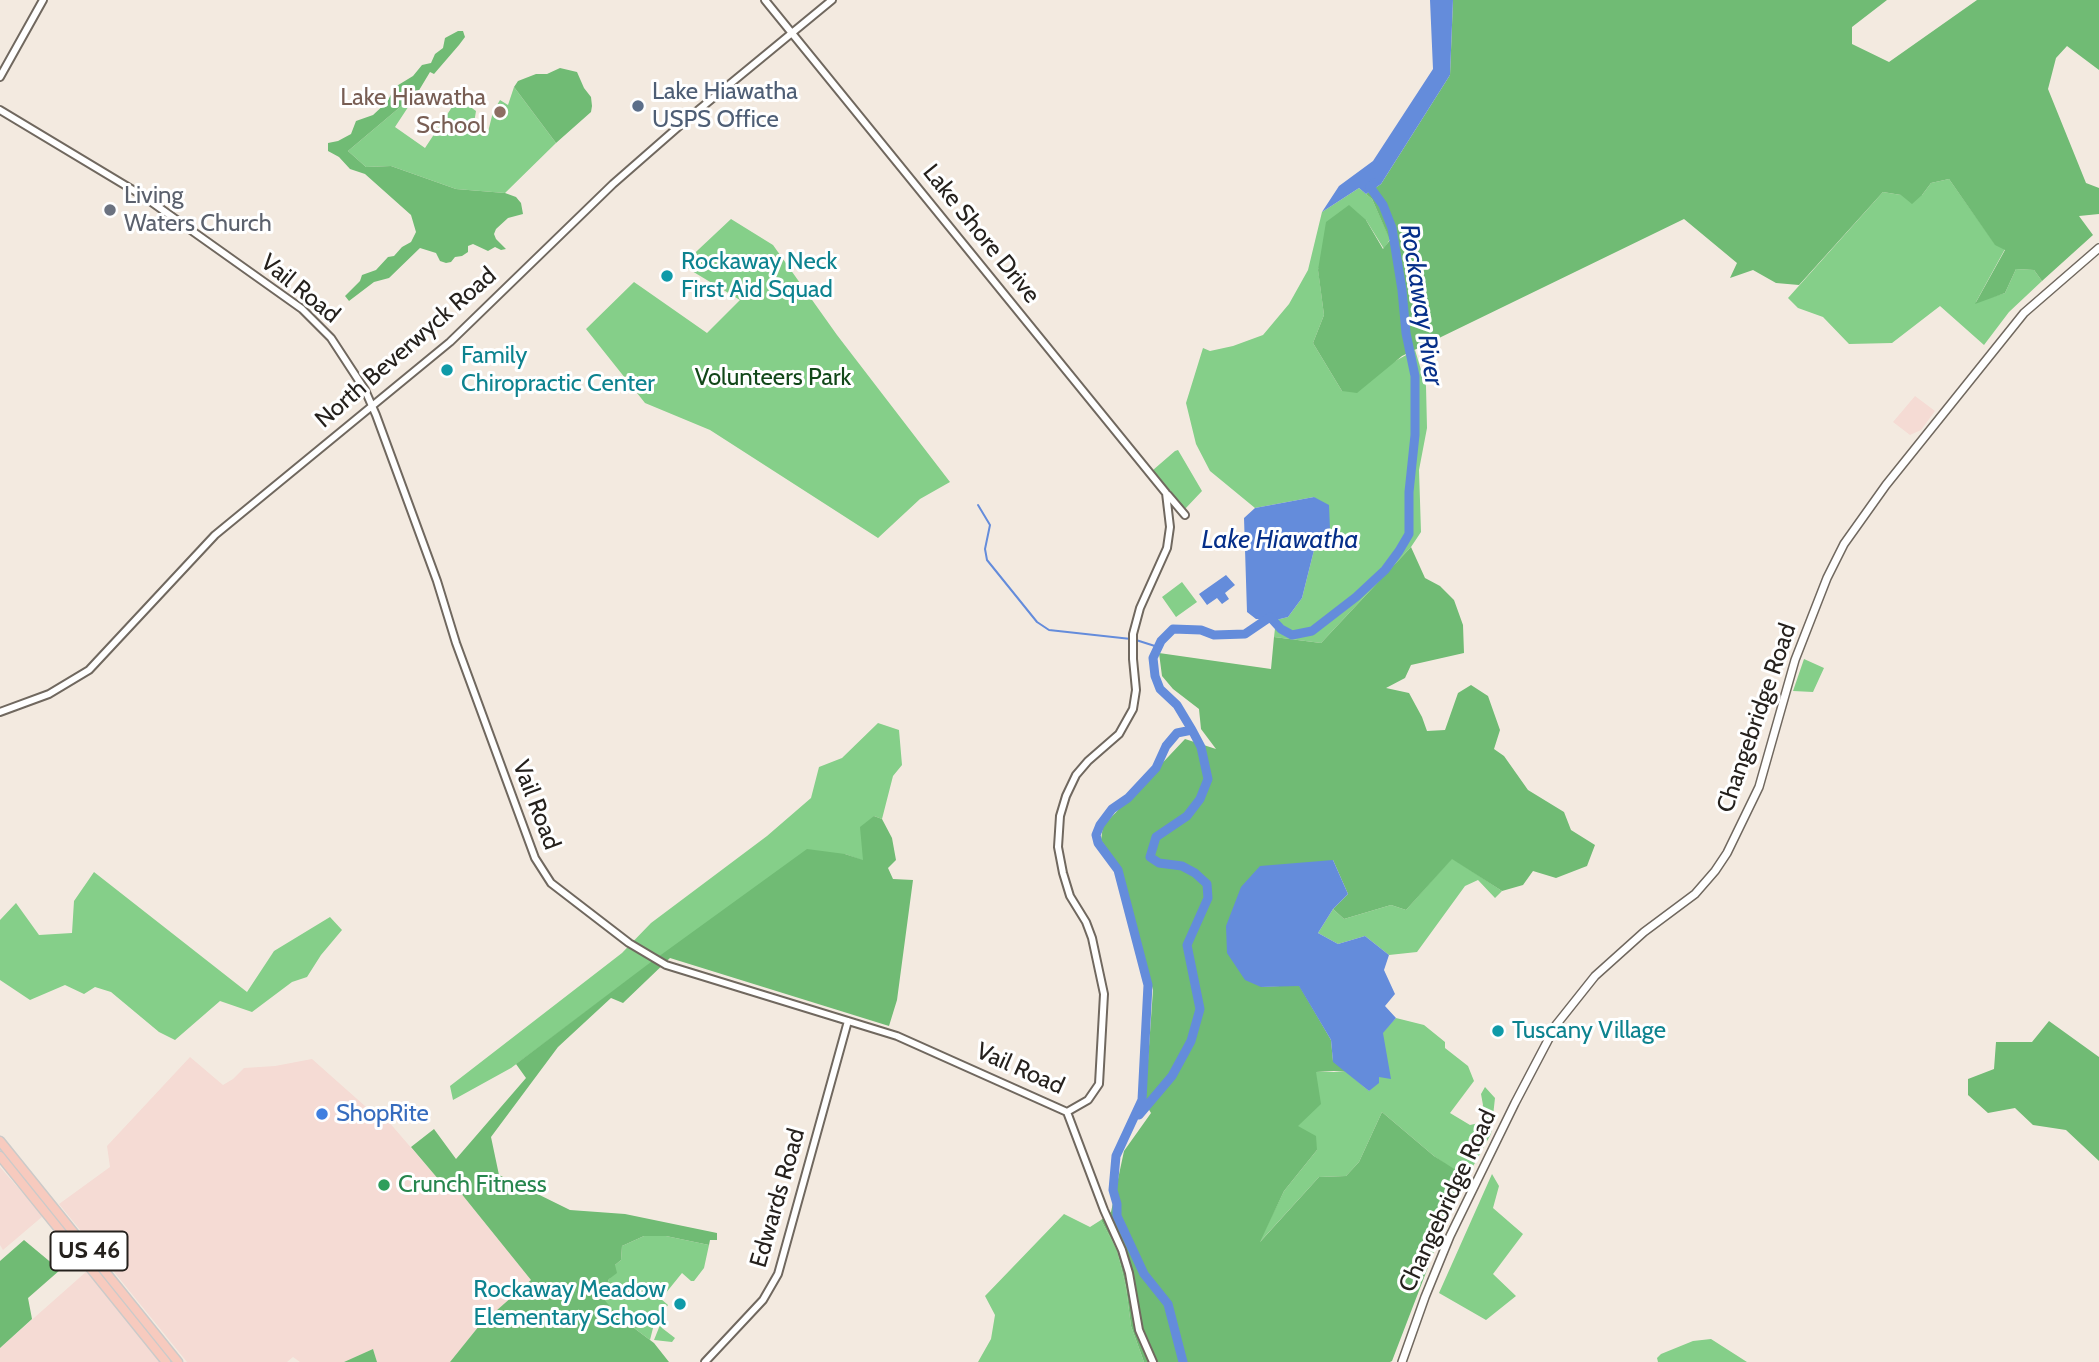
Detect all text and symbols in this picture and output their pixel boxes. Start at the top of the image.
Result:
place label: Lake Hiawatha USPS Office [652,78,798,134]
place label: Lake Hiawatha School [340,84,486,140]
marker: Lake Hiawatha USPS Office [630,98,646,114]
marker: Lake Hiawatha School [492,104,508,120]
street label: Lake Shore Drive [916,159,1046,309]
place label: Living Waters Church [124,182,272,238]
marker: Living Waters Church [102,202,118,218]
water label: Rockaway River [1393,222,1449,388]
street label: Vail Road [255,248,345,330]
place label: Rockaway Neck First Aid Squad [681,248,837,304]
street label: North Beverwyck Road [310,262,502,434]
marker: Rockaway Neck First Aid Squad [659,268,675,284]
place label: Family Chiropractic Center [461,342,655,398]
marker: Family Chiropractic Center [439,362,455,378]
park label: Volunteers Park [695,364,851,392]
water label: Lake Hiawatha [1201,524,1359,556]
street label: Changebridge Road [1711,620,1803,816]
street label: Vail Road [506,756,566,854]
place label: Tuscany Village [1512,1017,1666,1045]
marker: Tuscany Village [1490,1023,1506,1039]
street label: Vail Road [971,1037,1069,1101]
place label: ShopRite [336,1100,429,1128]
street label: Changebridge Road [1393,1105,1503,1297]
marker: ShopRite [314,1106,330,1122]
street label: Edwards Road [744,1125,812,1271]
place label: Crunch Fitness [398,1171,547,1199]
marker: Crunch Fitness [376,1177,392,1193]
road number: US 46 [50,1232,128,1270]
place label: Rockaway Meadow Elementary School [473,1276,666,1332]
marker: Rockaway Meadow Elementary School [672,1296,688,1312]

